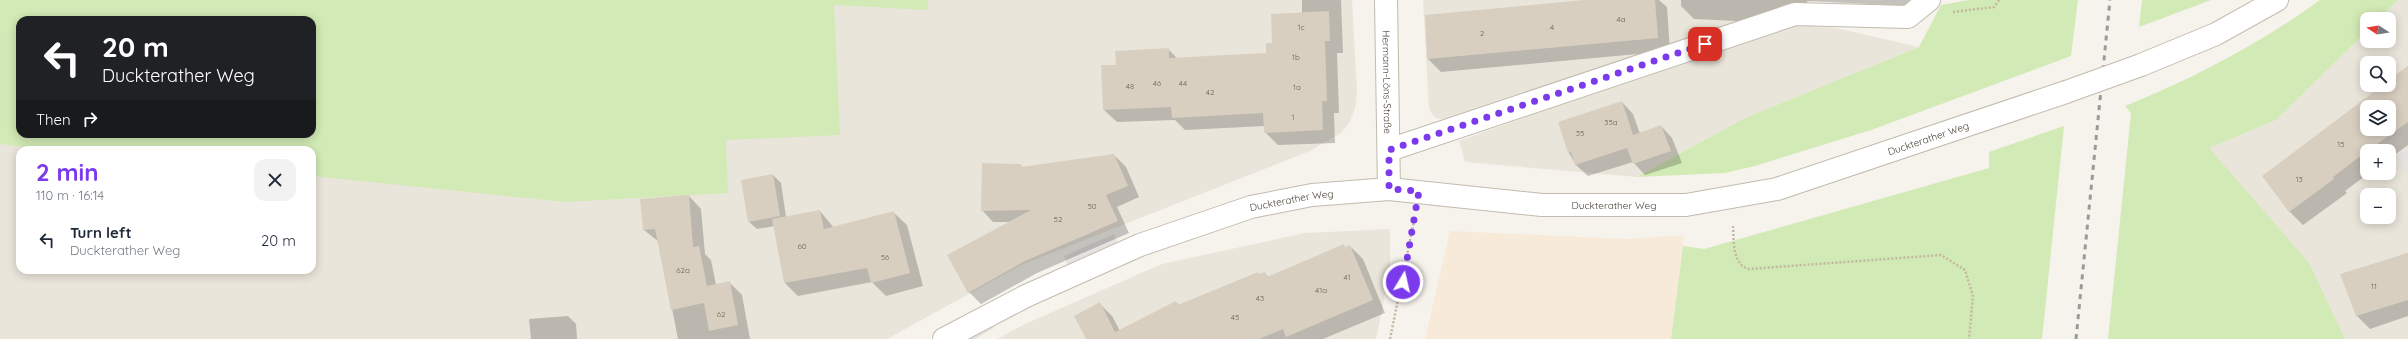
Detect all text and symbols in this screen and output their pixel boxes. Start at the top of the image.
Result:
north arrow [2360,12,2396,48]
map controls [2360,12,2396,224]
house number: 4a [1616,14,1626,24]
house number: 1c [1297,22,1305,32]
house number: 4 [1550,22,1554,32]
pin [1688,27,1722,61]
house number: 2 [1480,28,1485,38]
text: 20 m [102,29,169,64]
street label: Hermann-Löns-Straße [1380,30,1395,134]
icon: left [36,32,88,84]
icon: arrive [1694,33,1716,55]
house number: 1b [1292,52,1300,62]
button: search [2360,56,2396,92]
text: Duckterather Weg [102,64,255,87]
house number: 46 [1153,78,1162,88]
house number: 44 [1179,78,1187,88]
house number: 48 [1126,81,1134,91]
house number: 1a [1293,82,1301,92]
house number: 42 [1206,87,1215,97]
button: layers [2360,100,2396,136]
icon: right [79,108,101,130]
text: Then [36,110,71,129]
house number: 1 [1292,112,1295,122]
house number: 35a [1604,117,1618,127]
street label: Duckterather Weg [1886,119,1971,158]
house number: 35 [1576,128,1584,138]
house number: 15 [2337,139,2345,149]
button: + [2360,144,2396,180]
text: 2 min [36,157,98,187]
button: close [254,159,296,201]
house number: 13 [2295,174,2303,184]
text: 110 m · 16:14 [36,187,104,203]
street label: Duckterather Weg [1248,187,1334,214]
button: − [2360,188,2396,224]
street label: Duckterather Weg [1571,199,1656,212]
house number: 50 [1087,201,1097,211]
house number: 52 [1054,214,1063,224]
text: Turn left [70,223,132,242]
icon: left [36,229,58,251]
text: 20 m [261,231,296,250]
house number: 60 [797,241,807,251]
text: Duckterather Weg [70,242,180,258]
house number: 56 [881,252,890,262]
position arrow [1382,261,1424,303]
house number: 62a [676,265,690,275]
house number: 41 [1343,272,1351,282]
house number: 11 [2371,281,2377,291]
house number: 41a [1315,285,1327,295]
house number: 43 [1256,293,1264,303]
house number: 62 [717,309,726,319]
house number: 45 [1231,312,1239,322]

